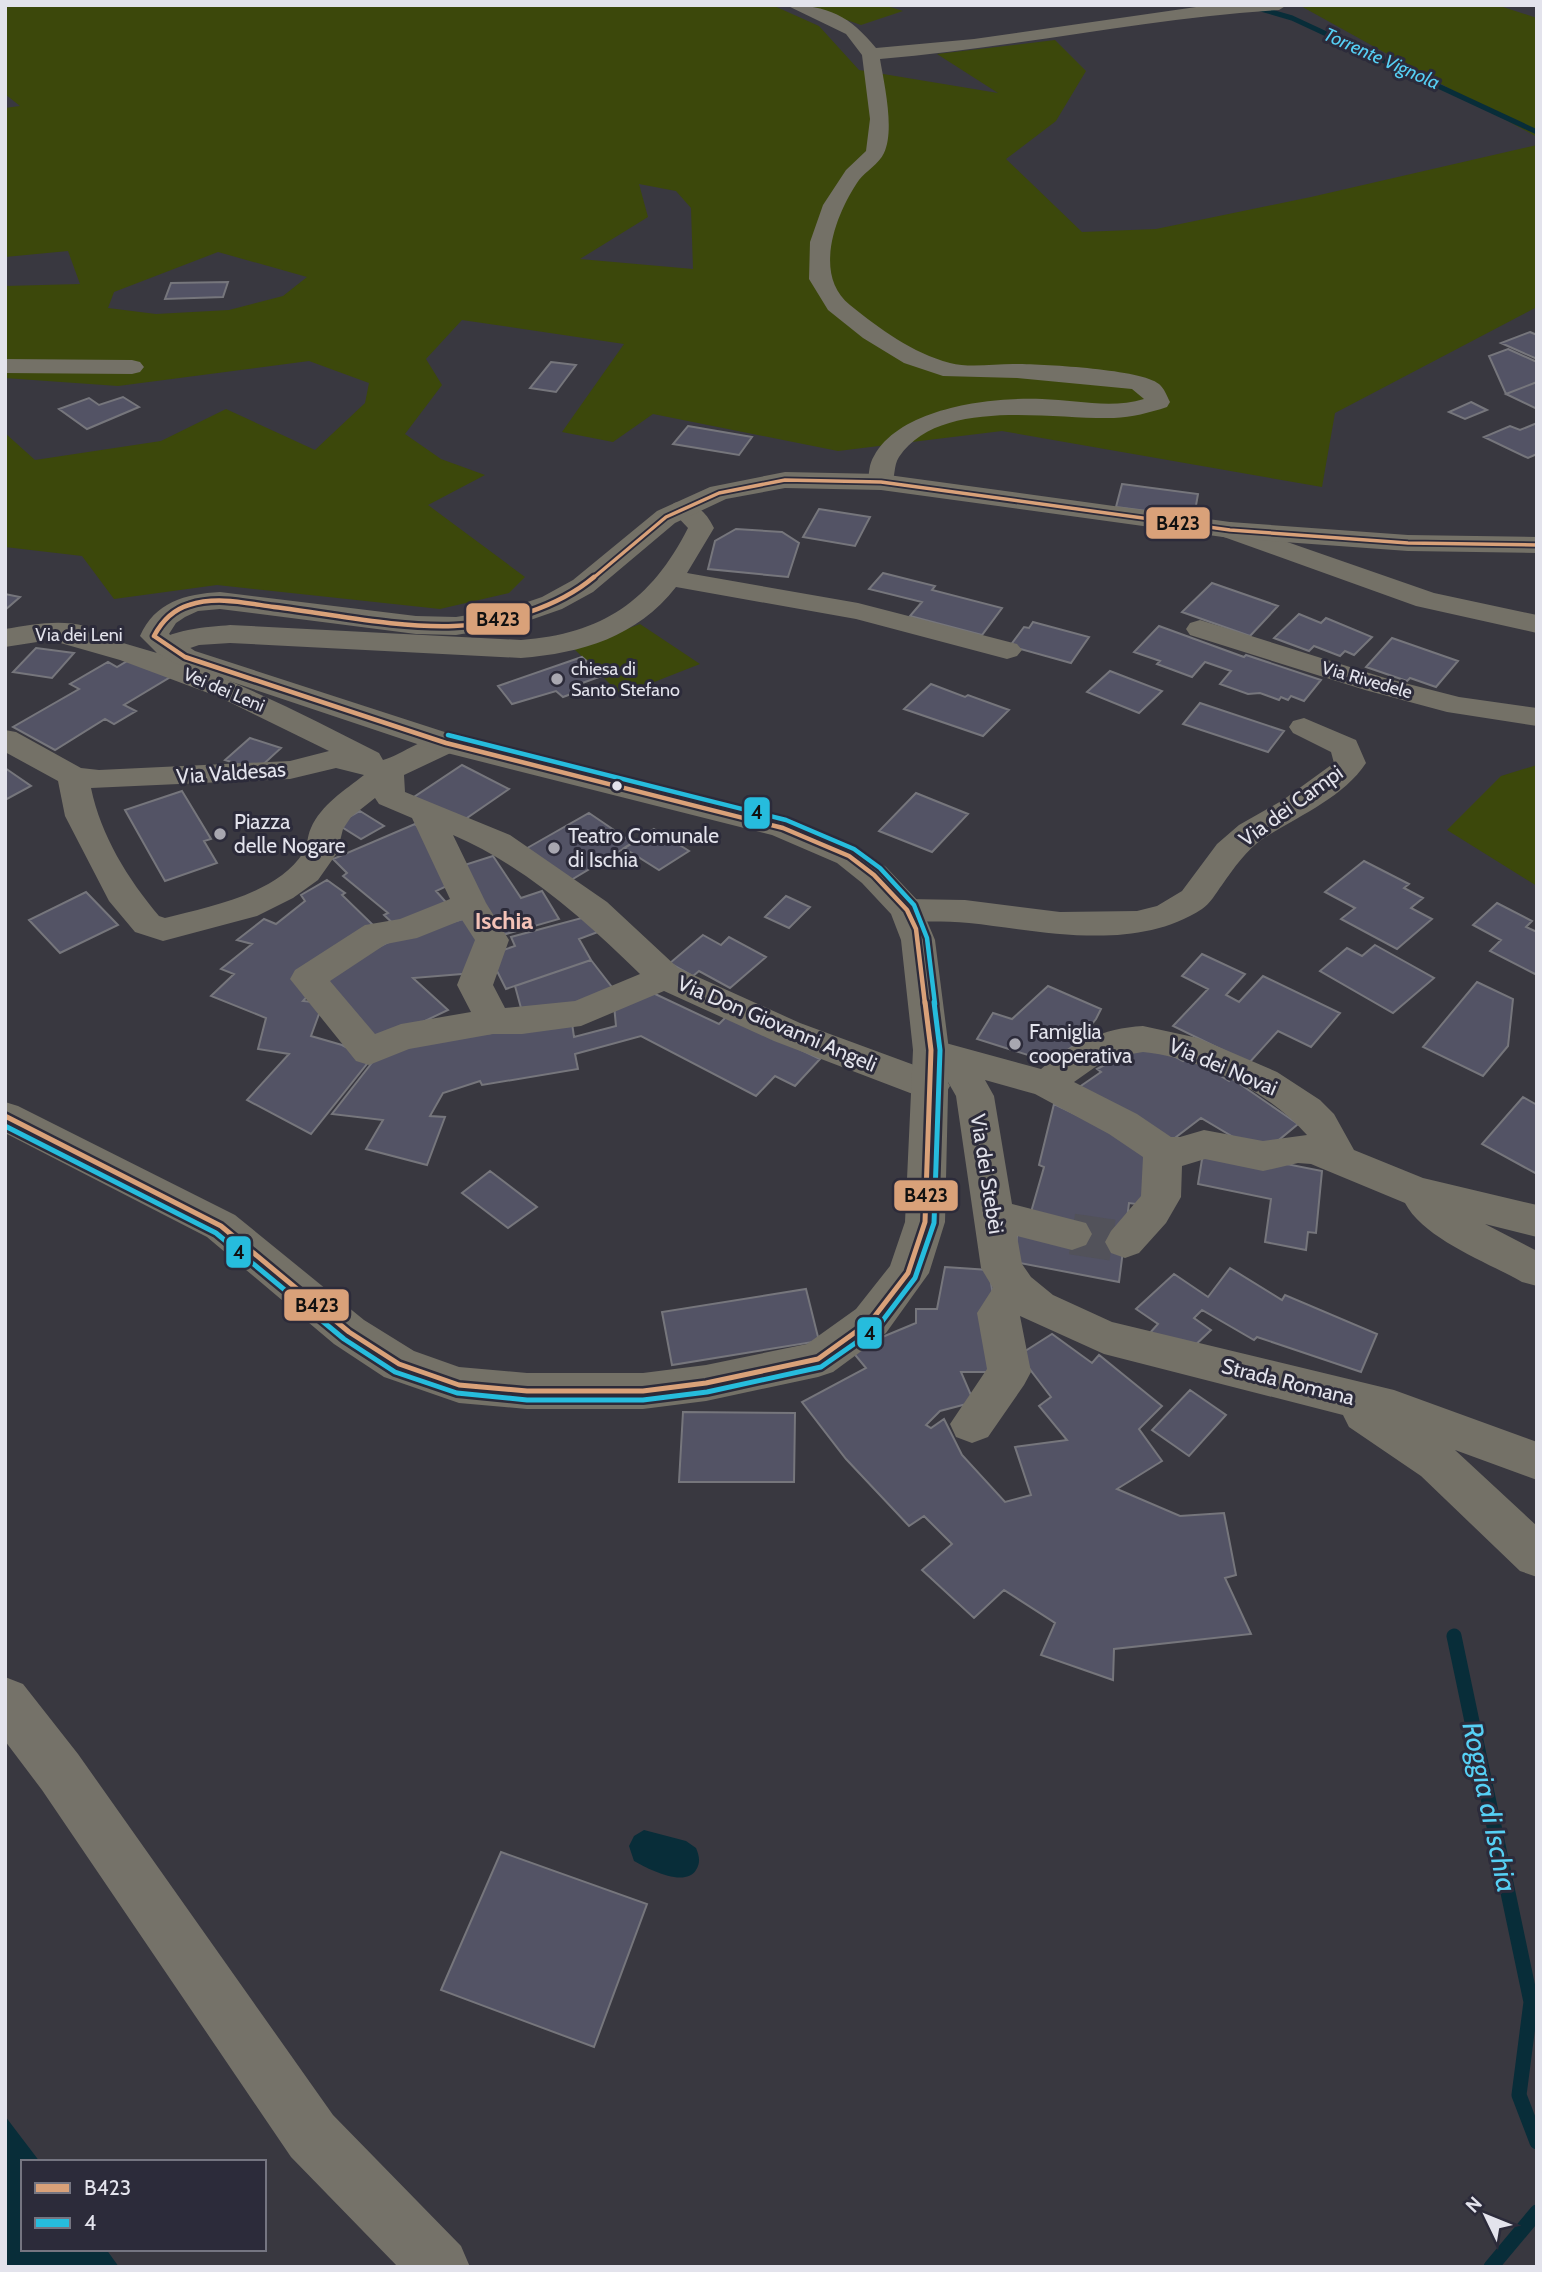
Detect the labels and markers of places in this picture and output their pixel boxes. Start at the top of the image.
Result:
place label: chiesa di Santo Stefano [571,658,680,701]
marker: chiesa di Santo Stefano [549,671,565,687]
unlabelled marker [610,779,624,793]
place label: Piazza delle Nogare [234,809,346,858]
place label: Teatro Comunale di Ischia [568,823,719,872]
marker: Piazza delle Nogare [212,826,228,842]
marker: Teatro Comunale di Ischia [546,840,562,856]
place label: Famiglia cooperativa [1029,1019,1132,1068]
marker: Famiglia cooperativa [1007,1036,1023,1052]

